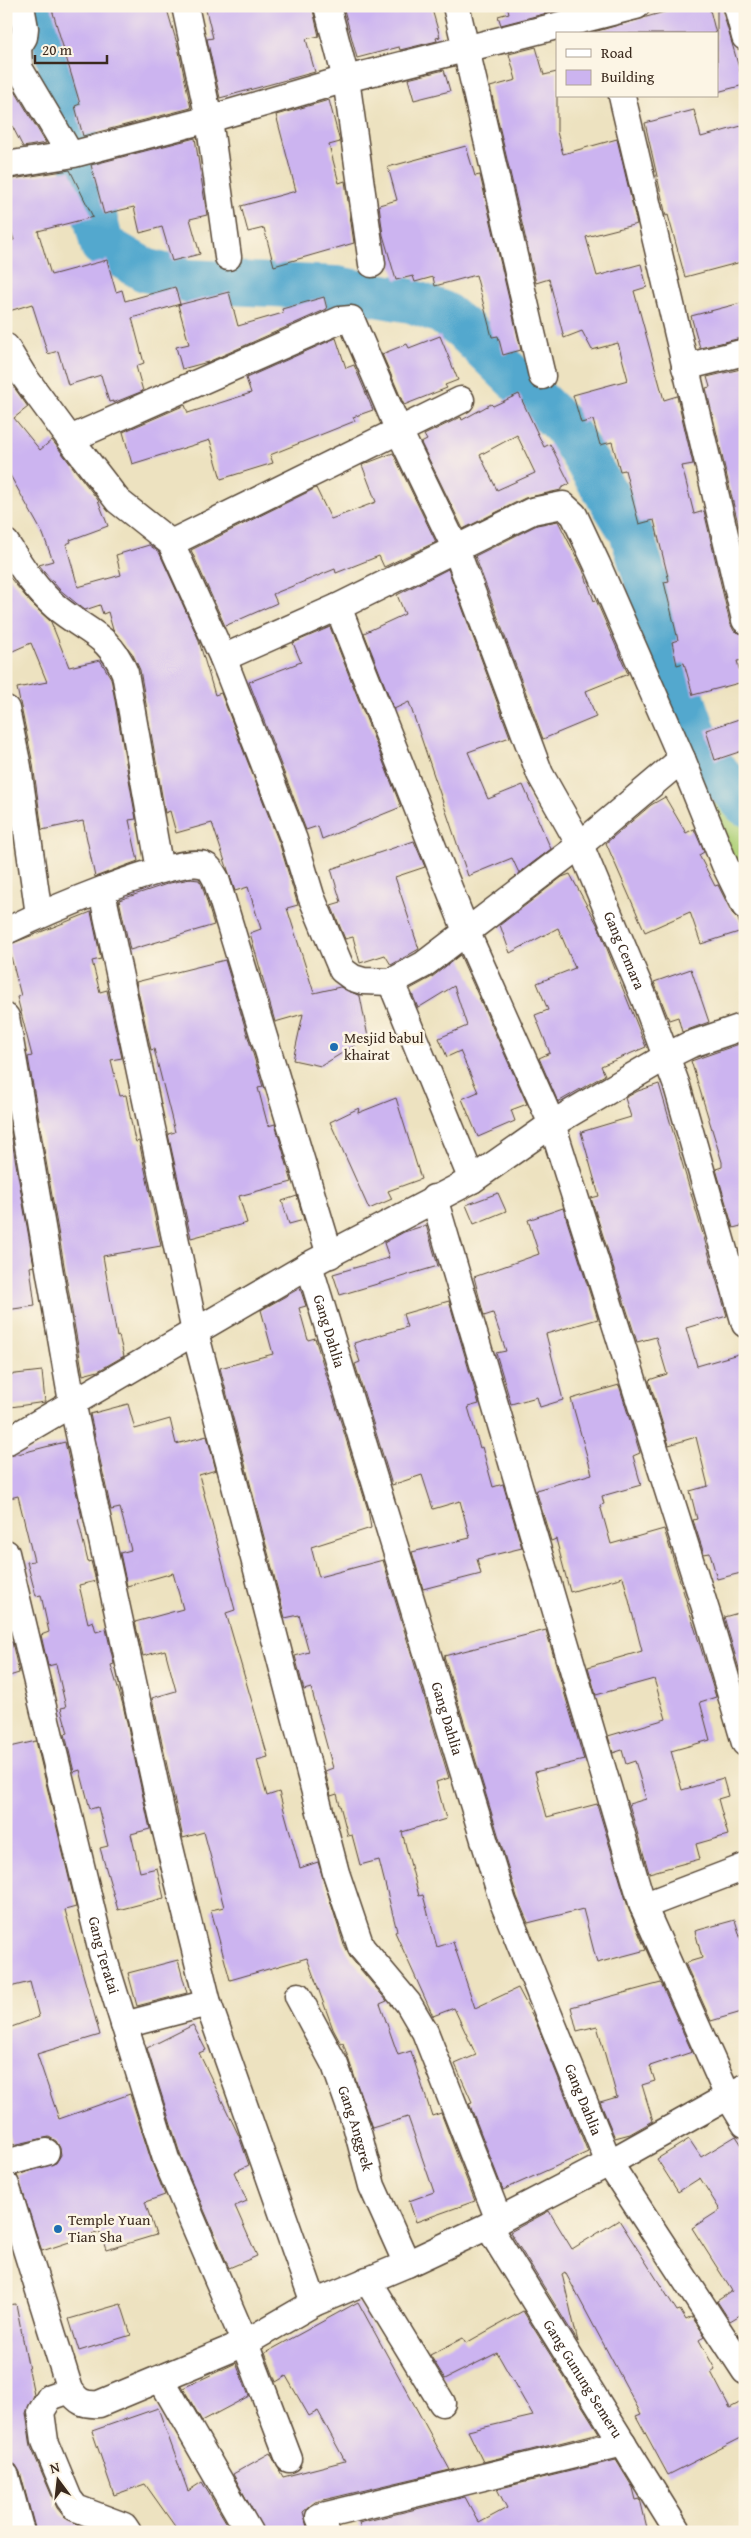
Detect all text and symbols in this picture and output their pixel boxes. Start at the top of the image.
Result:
scale bar [35,32,108,64]
legend [556,32,718,98]
text: 20 m [42,39,73,60]
text: Road [601,42,632,63]
text: Building [601,66,655,87]
street label: Gang Cemara [599,908,650,993]
place label: Mesjid babul khairat [344,1027,424,1065]
marker: Mesjid babul khairat [328,1041,340,1053]
street label: Gang Dahlia [309,1292,351,1370]
street label: Gang Dahlia [427,1679,469,1757]
street label: Gang Teratai [84,1914,125,1997]
street label: Gang Dahlia [560,2060,608,2138]
street label: Gang Anggrek [333,2083,379,2174]
place label: Temple Yuan Tian Sha [68,2209,151,2247]
marker: Temple Yuan Tian Sha [52,2223,64,2235]
street label: Gang Gunung Semeru [539,2315,629,2443]
north arrow [32,2456,82,2506]
text: N [48,2456,62,2478]

